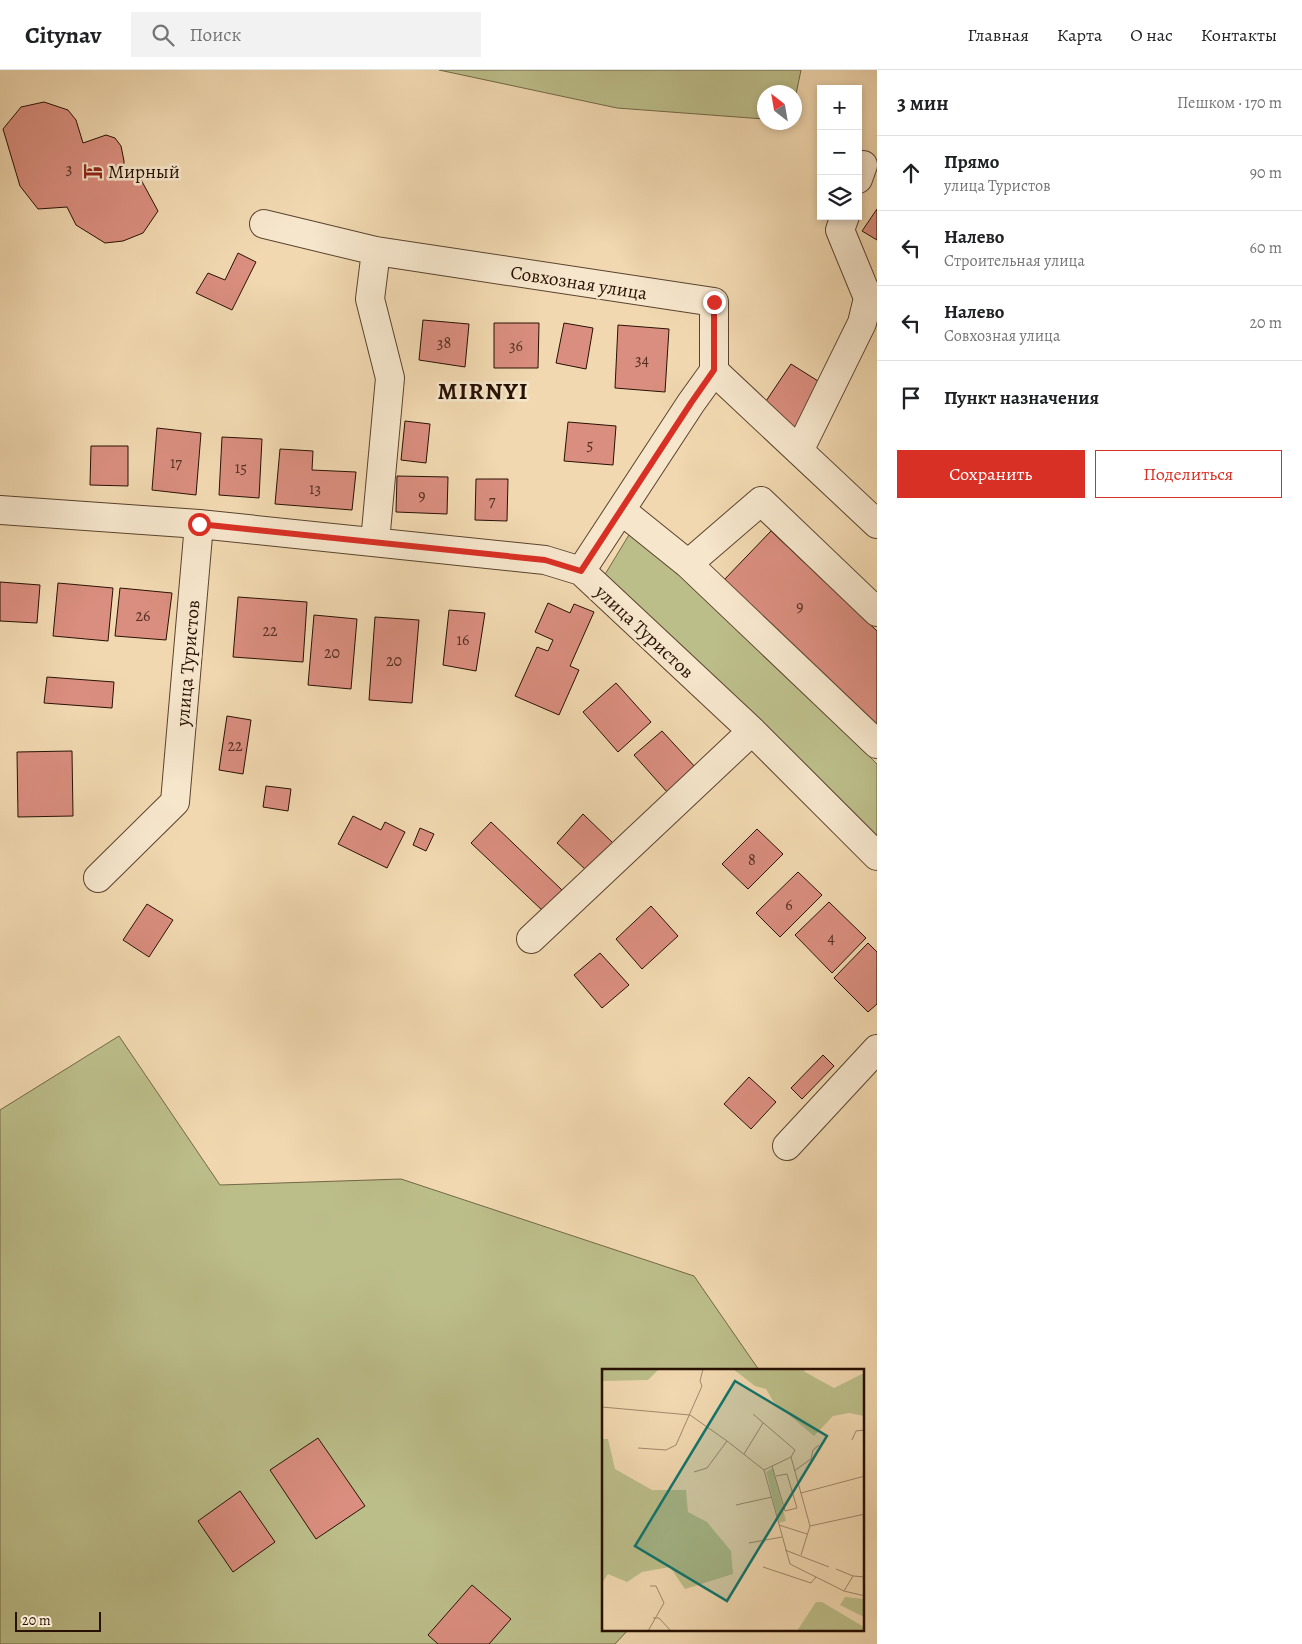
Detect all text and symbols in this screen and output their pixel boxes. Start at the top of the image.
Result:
search box [131,12,481,57]
text: Citynav [25,19,101,51]
icon: search [149,21,177,49]
text: Поиск [189,22,241,48]
text: Главная [968,23,1029,47]
text: Карта [1057,23,1102,47]
text: О нас [1130,23,1173,47]
text: Контакты [1201,23,1277,47]
north arrow [757,85,802,130]
map controls [817,85,862,220]
button: + [817,85,862,130]
text: 3 мин [897,89,949,117]
text: Пешком · 170 m [1177,92,1282,114]
button: − [817,130,862,175]
text: Прямо [944,149,999,175]
house number: 3 [66,158,72,180]
place label: Мирный [108,159,180,185]
icon: ahead [897,159,925,187]
hotel icon: Мирный [82,160,104,182]
text: 90 m [1250,162,1282,184]
button: layers [817,175,862,220]
text: улица Туристов [944,175,1051,197]
text: Налево [944,224,1004,250]
icon: left [897,234,925,262]
text: 60 m [1250,237,1282,259]
text: Строительная улица [944,250,1085,272]
street label: Совхозная улица [509,259,649,307]
route end [703,291,726,314]
text: Налево [944,299,1004,325]
icon: left [897,309,925,337]
text: 20 m [1249,312,1282,334]
text: Совхозная улица [944,325,1060,347]
house number: 38 [437,332,451,354]
house number: 36 [509,335,523,357]
house number: 34 [635,349,649,371]
district label: MIRNYI [438,375,528,407]
icon: arrive [897,384,925,412]
text: Пункт назначения [944,385,1099,411]
house number: 5 [587,434,594,456]
button: Сохранить [897,450,1085,498]
button: Поделиться [1095,450,1282,498]
house number: 17 [170,452,182,474]
house number: 15 [235,457,247,479]
house number: 13 [309,478,321,500]
house number: 9 [418,485,426,507]
house number: 7 [489,490,496,512]
route start [188,513,211,536]
street label: улица Туристов [588,578,700,684]
house number: 9 [796,596,804,618]
street label: улица Туристов [169,599,206,728]
house number: 26 [136,605,151,627]
house number: 22 [262,620,278,642]
house number: 16 [457,629,469,651]
house number: 20 [324,642,340,664]
house number: 20 [386,650,402,672]
house number: 22 [227,735,243,757]
house number: 8 [748,849,756,871]
house number: 6 [785,894,793,916]
house number: 4 [827,927,835,949]
inset map [602,1369,864,1632]
scale bar [15,1609,101,1632]
text: 20 m [22,1611,51,1630]

